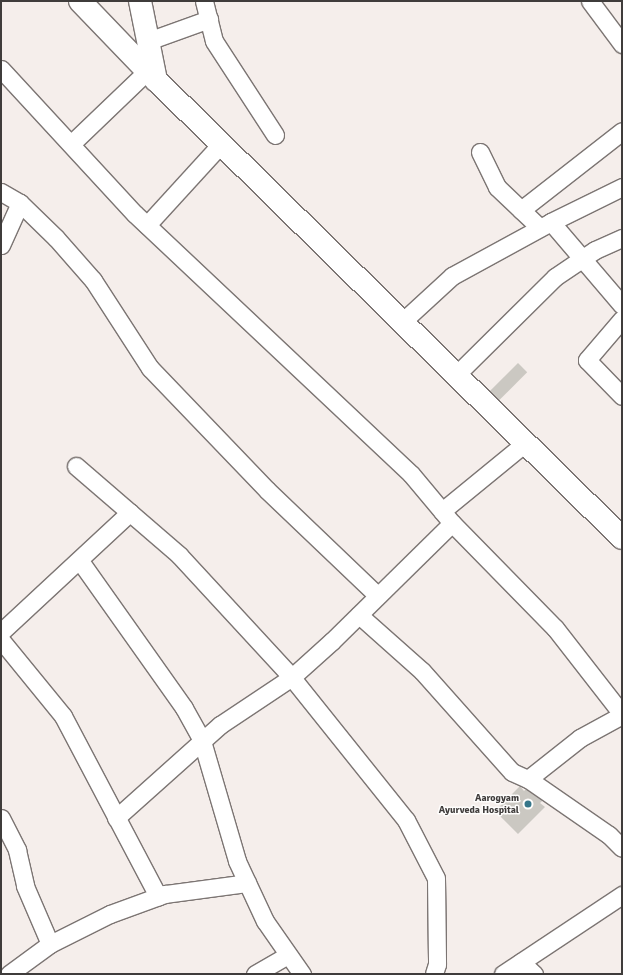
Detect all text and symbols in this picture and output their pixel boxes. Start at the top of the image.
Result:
place label: Aarogyam Ayurveda Hospital [439,792,519,816]
marker: Aarogyam Ayurveda Hospital [522,798,534,810]

